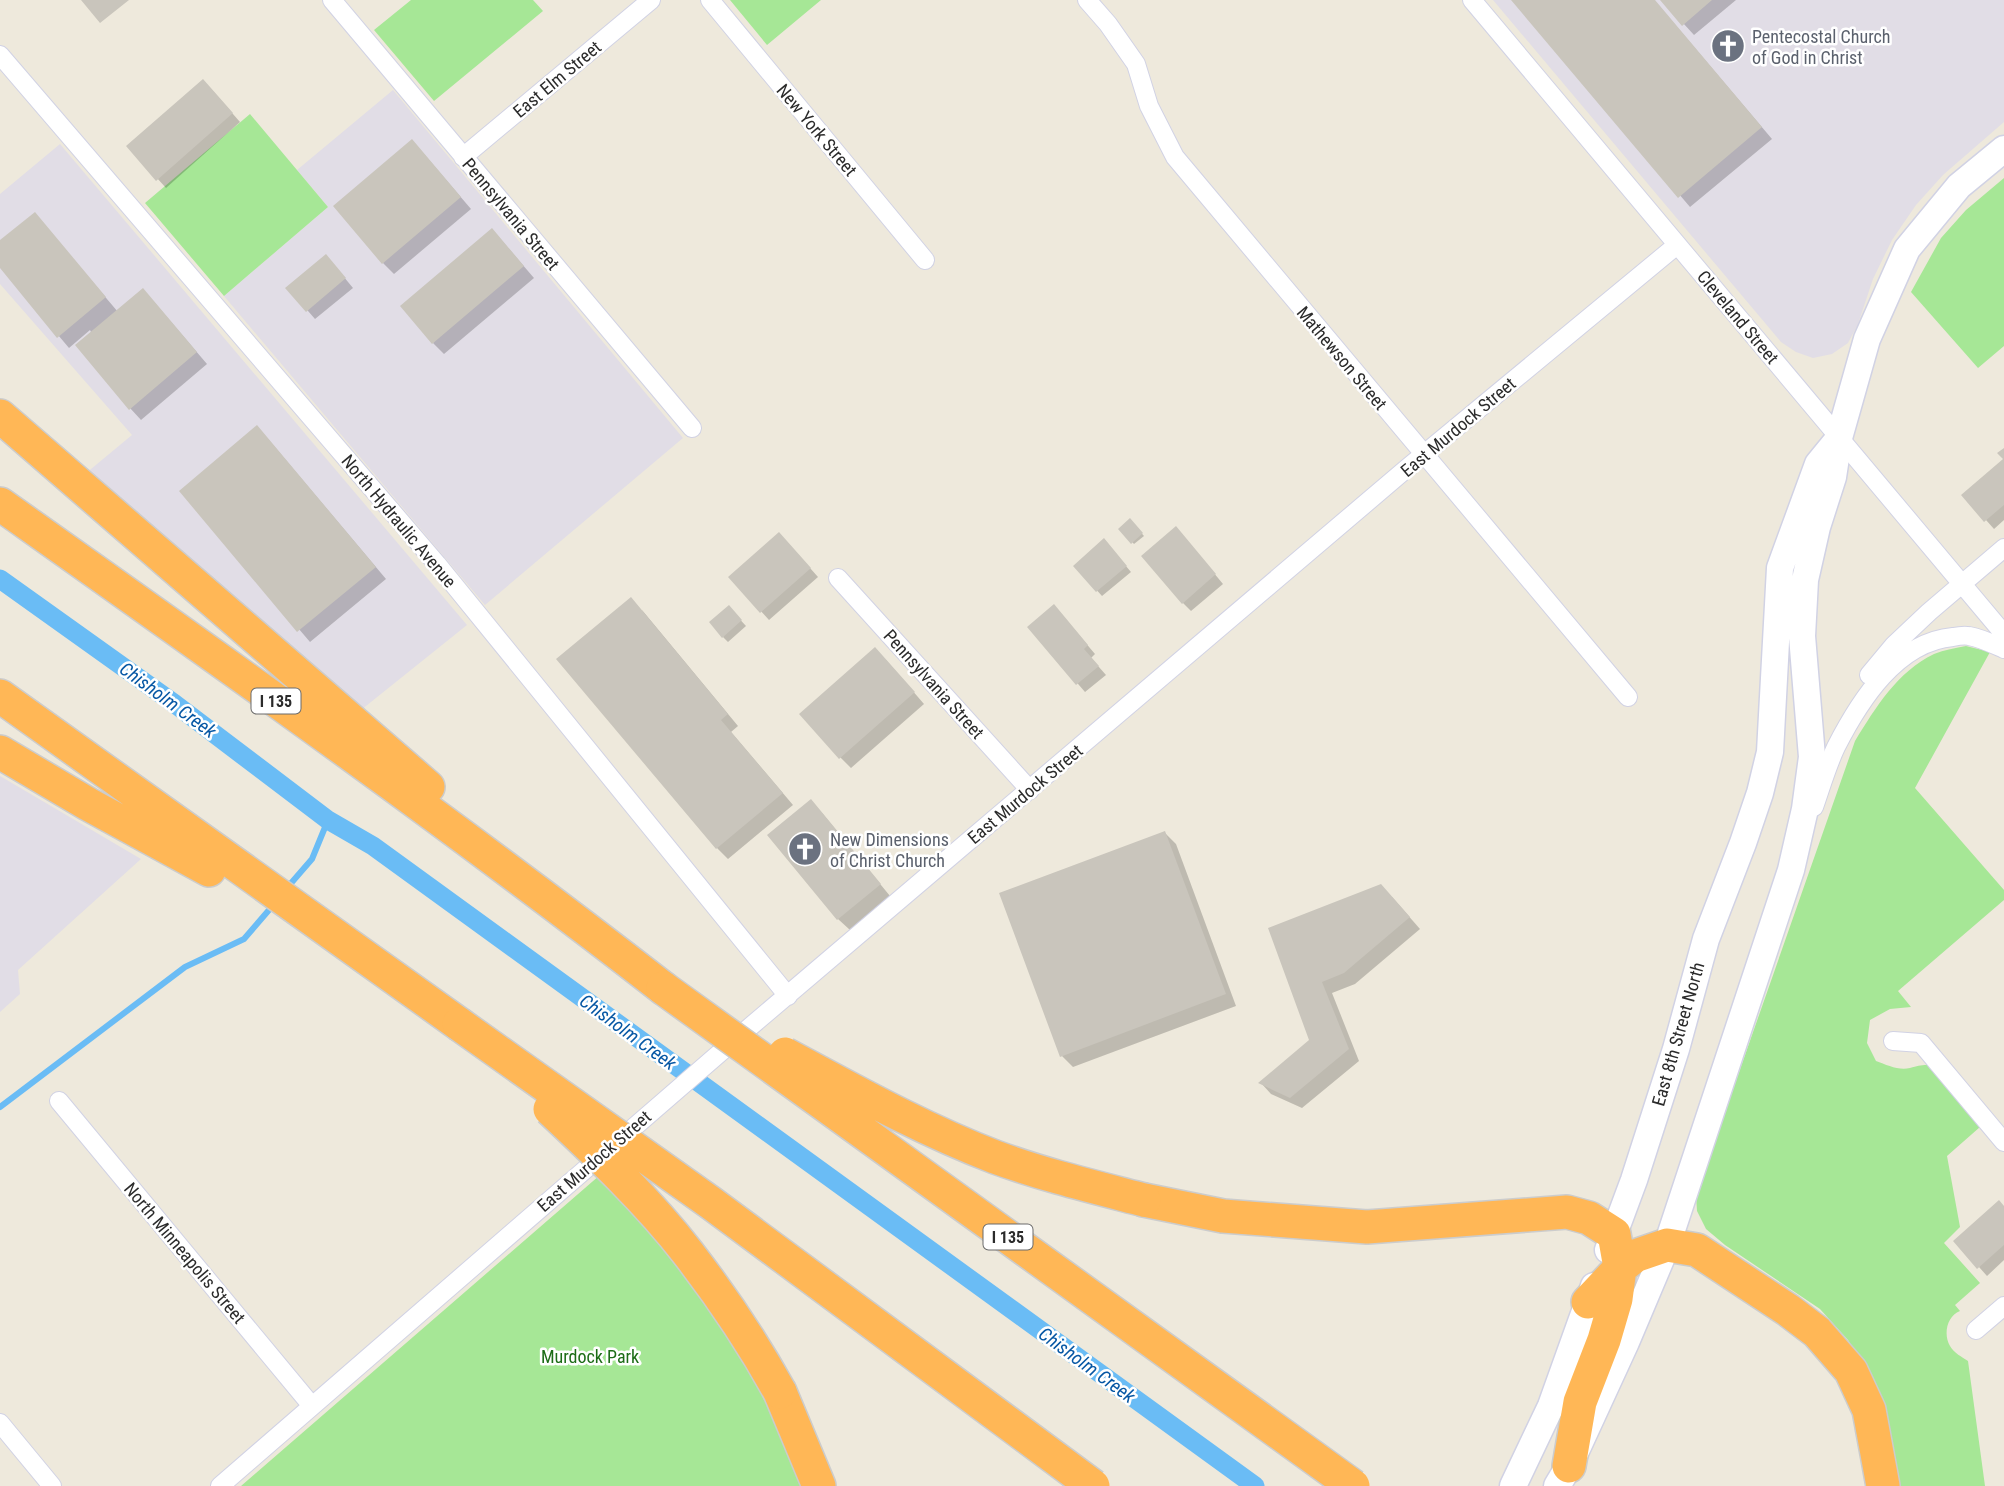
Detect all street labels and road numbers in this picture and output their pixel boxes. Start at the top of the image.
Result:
street label: East Elm Street [509,36,605,122]
street label: New York Street [773,80,861,180]
street label: Pennsylvania Street [458,154,564,274]
street label: Cleveland Street [1693,266,1783,368]
street label: Mathewson Street [1293,302,1391,414]
street label: East Murdock Street [1396,373,1520,481]
street label: North Hydraulic Avenue [337,450,461,592]
street label: Pennsylvania Street [880,625,988,743]
road number: I 135 [252,688,300,714]
street label: East Murdock Street [963,740,1087,848]
street label: East 8th Street North [1647,960,1709,1108]
street label: East Murdock Street [533,1106,655,1216]
street label: North Minneapolis Street [120,1178,250,1328]
road number: I 135 [984,1224,1032,1250]

